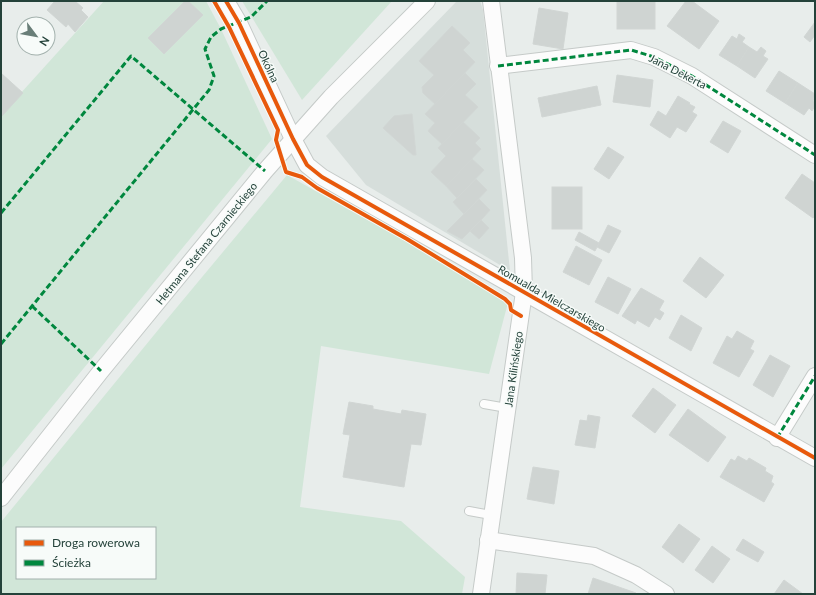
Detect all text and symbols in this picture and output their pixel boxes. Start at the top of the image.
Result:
north arrow [16,16,56,56]
text: N [37,35,53,49]
street label: Okólna [256,48,282,84]
street label: Jana Dekerta [647,51,709,91]
street label: Hetmana Stefana Czarnieckiego [153,179,259,307]
street label: Romualda Mielczarskiego [496,262,608,334]
street label: Jana Kilińskiego [501,330,525,408]
legend [16,527,156,579]
text: Droga rowerowa [52,535,140,550]
text: Ścieżka [52,555,91,570]

